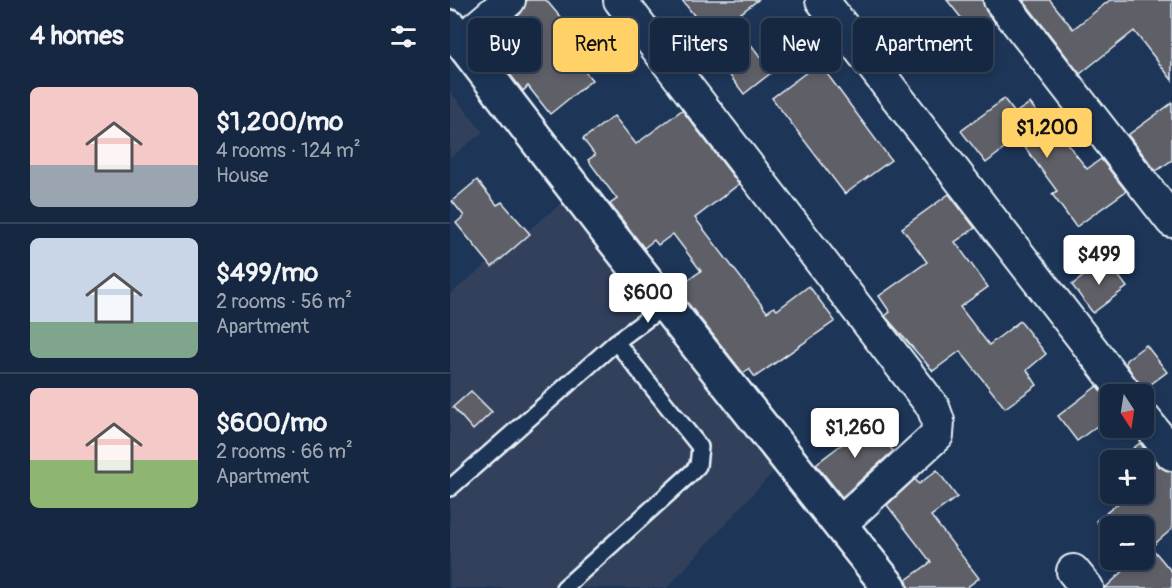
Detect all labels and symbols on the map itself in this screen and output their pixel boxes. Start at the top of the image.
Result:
pin: $1,200 [998,108,1096,159]
pin: $499 [1063,235,1135,286]
pin: $600 [612,273,684,324]
north arrow [1100,384,1154,438]
pin: $1,260 [806,408,904,459]

